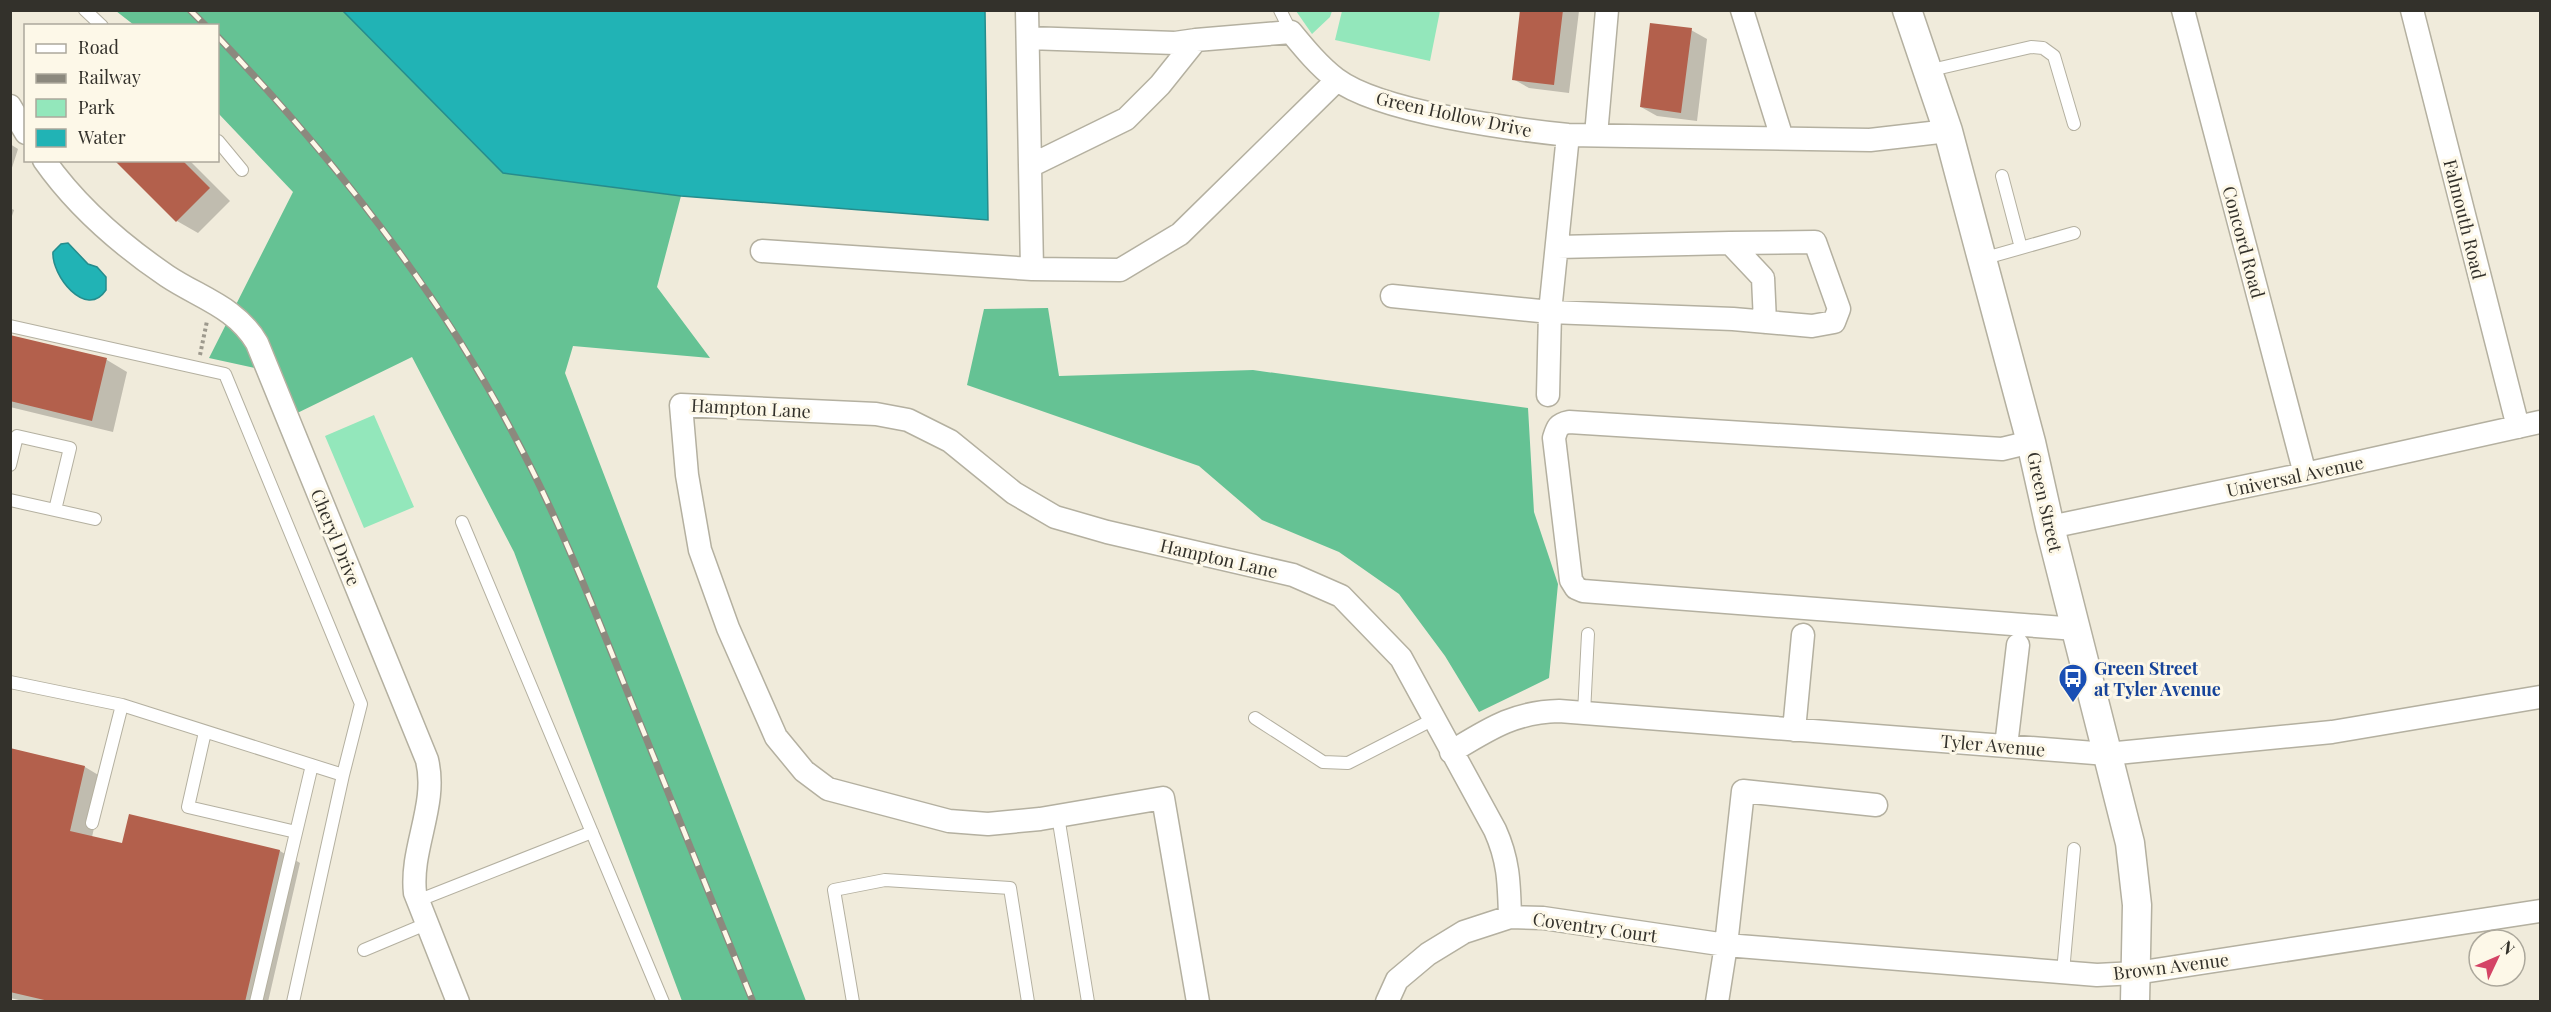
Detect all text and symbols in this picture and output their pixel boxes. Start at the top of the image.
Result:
legend [24,24,219,162]
text: Road [78,35,119,59]
text: Railway [78,65,141,89]
street label: Green Hollow Drive [1374,86,1534,142]
text: Park [78,95,115,119]
text: Water [77,125,126,149]
street label: Falmouth Road [2439,157,2492,282]
street label: Concord Road [2218,183,2271,301]
street label: Hampton Lane [691,393,811,423]
street label: Green Street [2022,450,2068,555]
street label: Universal Avenue [2224,450,2366,502]
street label: Cheryl Drive [306,485,366,589]
street label: Hampton Lane [1158,533,1280,583]
place label: Green Street at Tyler Avenue [2094,656,2221,701]
bus stop icon: Green Street at Tyler Avenue [2057,662,2089,704]
street label: Tyler Avenue [1940,728,2046,762]
street label: Coventry Court [1531,906,1659,948]
north arrow [2467,928,2527,988]
text: N [2497,936,2520,959]
street label: Brown Avenue [2112,947,2230,985]

